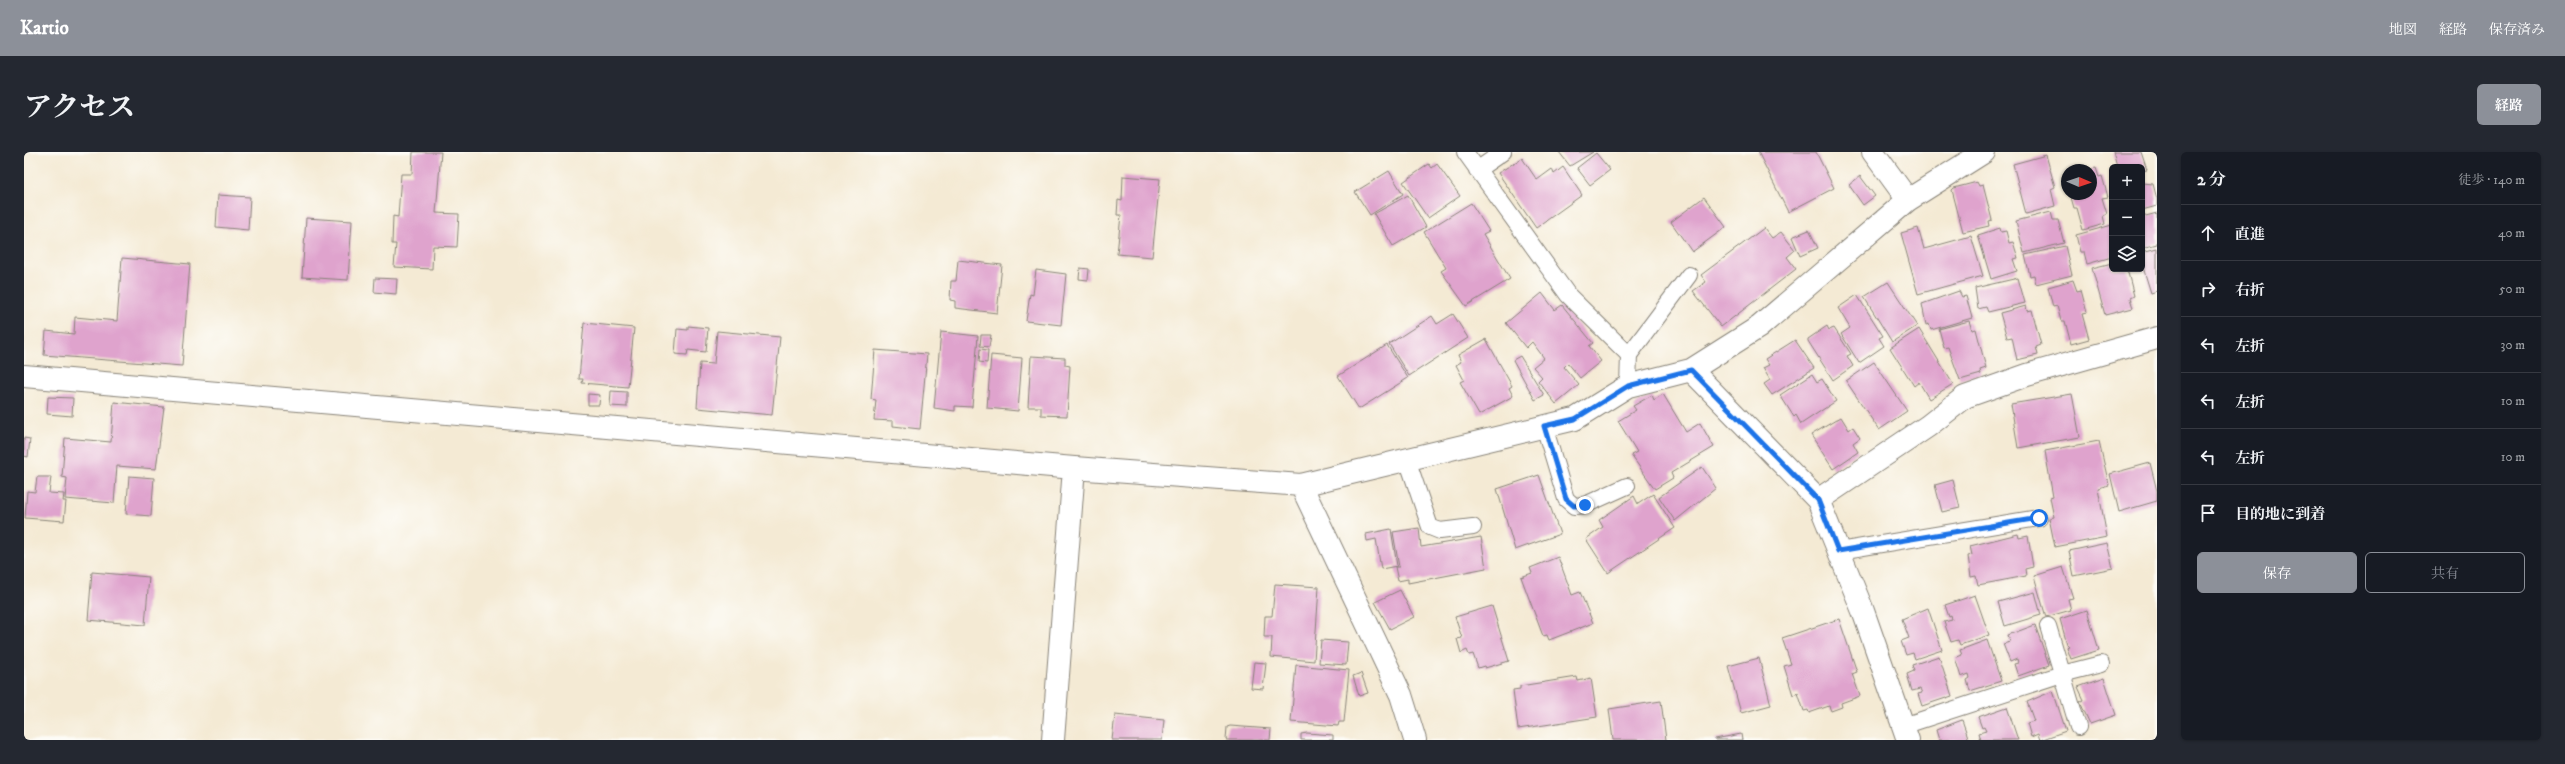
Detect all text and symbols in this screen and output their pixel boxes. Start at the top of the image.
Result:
text: Kartio [20,17,69,40]
text: 地図 [2389,21,2417,39]
text: 経路 [2439,21,2467,39]
text: 保存済み [2489,21,2545,39]
button: 経路 [2477,84,2541,125]
text: アクセス [24,90,135,125]
north arrow [2061,164,2097,200]
map controls [2109,164,2145,272]
button: + [2109,164,2145,200]
text: 2 分 [2197,169,2226,191]
text: 徒歩 · 140 m [2458,172,2525,188]
button: − [2109,200,2145,236]
icon: ahead [2197,222,2219,244]
text: 直進 [2235,225,2265,244]
text: 40 m [2498,225,2525,241]
button: layers [2109,236,2145,272]
icon: right [2197,278,2219,300]
text: 右折 [2235,281,2265,300]
text: 50 m [2499,281,2525,297]
icon: left [2197,334,2219,356]
text: 左折 [2235,337,2265,356]
text: 30 m [2501,337,2525,353]
icon: left [2197,390,2219,412]
text: 左折 [2235,393,2265,412]
text: 10 m [2501,393,2525,409]
icon: left [2197,446,2219,468]
text: 左折 [2235,449,2265,468]
text: 10 m [2501,449,2525,465]
route end [1576,496,1594,514]
icon: arrive [2197,502,2219,524]
text: 目的地に到着 [2235,505,2325,524]
route start [2030,509,2048,527]
button: 保存 [2197,552,2357,593]
button: 共有 [2365,552,2525,593]

